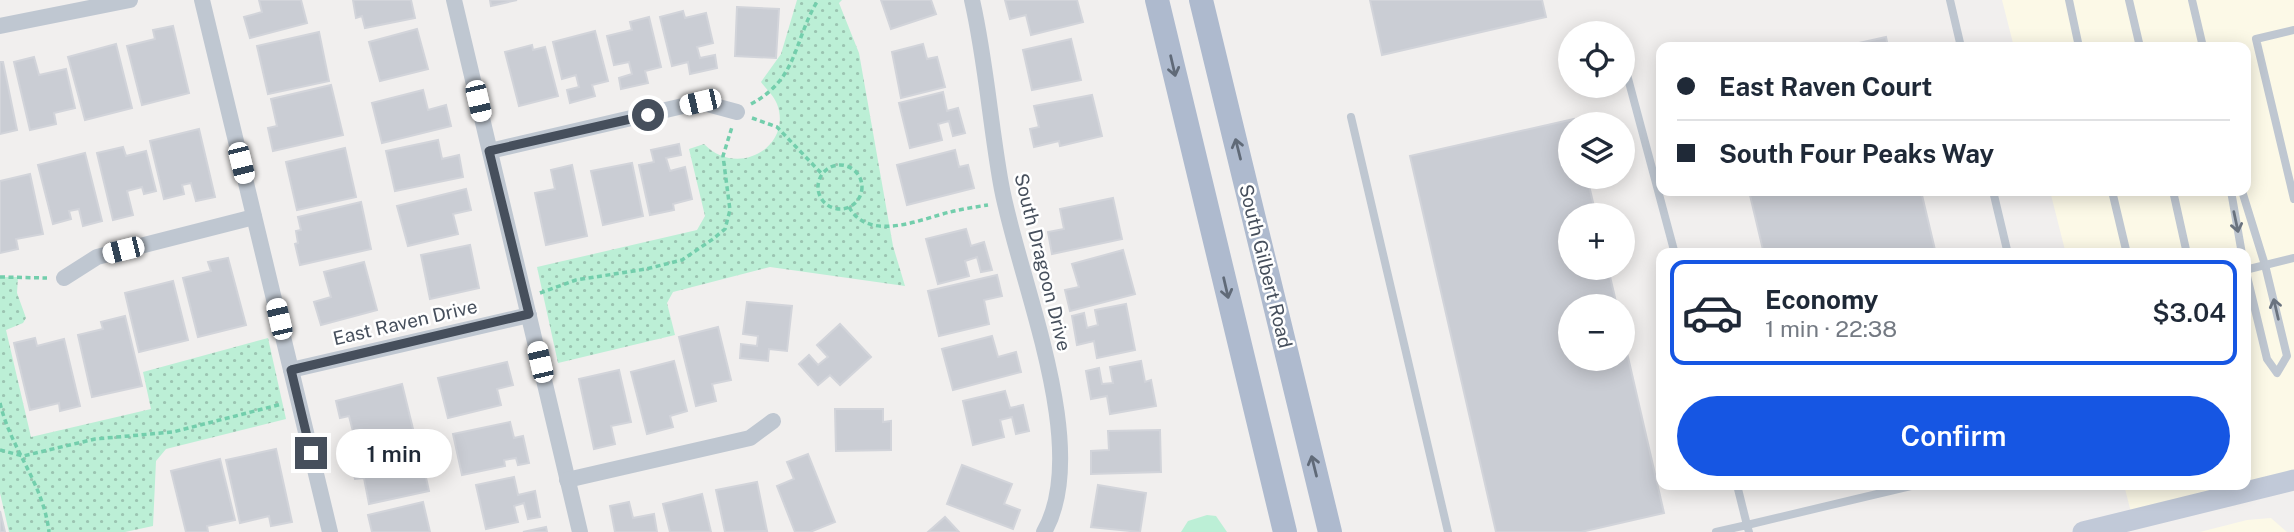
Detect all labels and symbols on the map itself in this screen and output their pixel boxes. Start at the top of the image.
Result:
one-way arrow [1167,54,1180,77]
car [464,78,493,124]
car [678,87,723,117]
route start [632,99,664,131]
one-way arrow [1230,138,1244,161]
car [226,140,257,186]
street label: South Dragoon Drive [1010,171,1076,353]
street label: South Gilbert Road [1235,182,1297,350]
one-way arrow [2229,210,2243,233]
car [101,235,146,265]
one-way arrow [1220,276,1233,299]
street label: East Raven Drive [331,295,479,349]
car [265,296,294,342]
one-way arrow [2268,298,2282,321]
car [526,339,555,385]
callout: 1 min [336,428,451,477]
route end [295,437,327,469]
one-way arrow [1307,455,1320,478]

